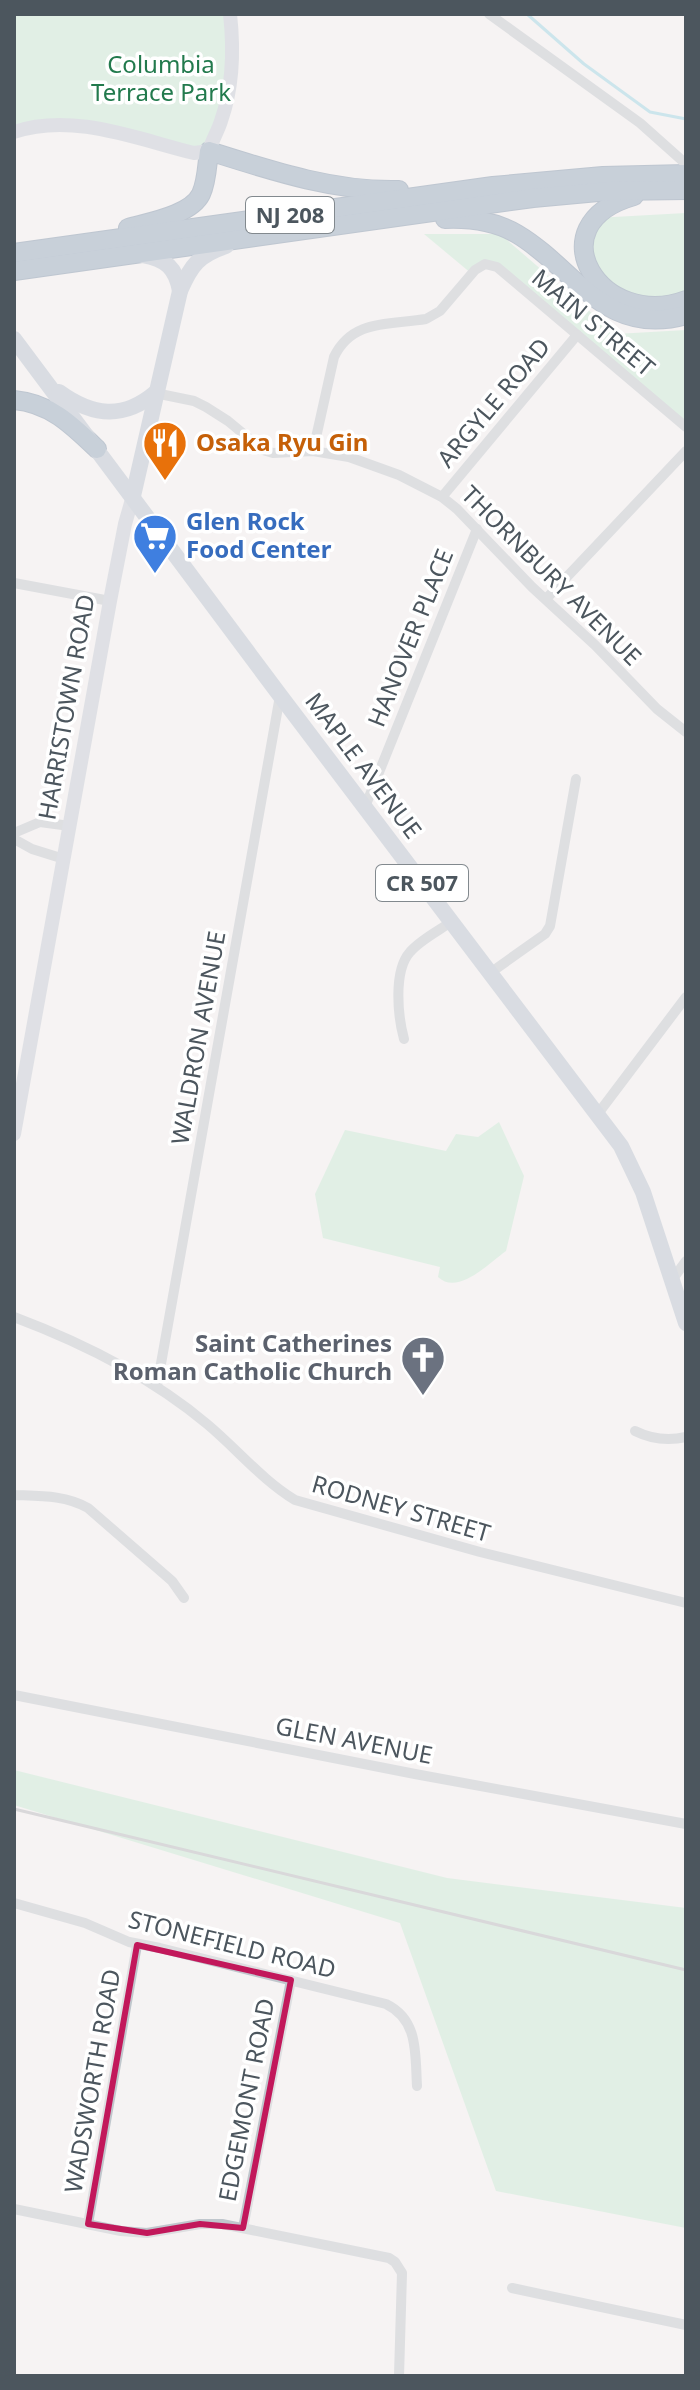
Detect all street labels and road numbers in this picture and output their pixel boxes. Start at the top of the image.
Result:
road number: NJ 208 [246,197,334,233]
street label: MAIN STREET [525,261,663,384]
street label: ARGYLE ROAD [429,330,557,474]
street label: THORNBURY AVENUE [455,478,649,672]
street label: HANOVER PLACE [359,544,460,731]
street label: HARRISTOWN ROAD [29,591,102,822]
street label: MAPLE AVENUE [298,685,430,845]
road number: CR 507 [376,865,468,901]
street label: WALDRON AVENUE [163,928,233,1147]
street label: RODNEY STREET [308,1466,495,1549]
street label: GLEN AVENUE [273,1708,436,1771]
street label: STONEFIELD ROAD [125,1902,340,1985]
street label: WADSWORTH ROAD [56,1966,127,2195]
street label: EDGEMONT ROAD [210,1995,281,2204]

